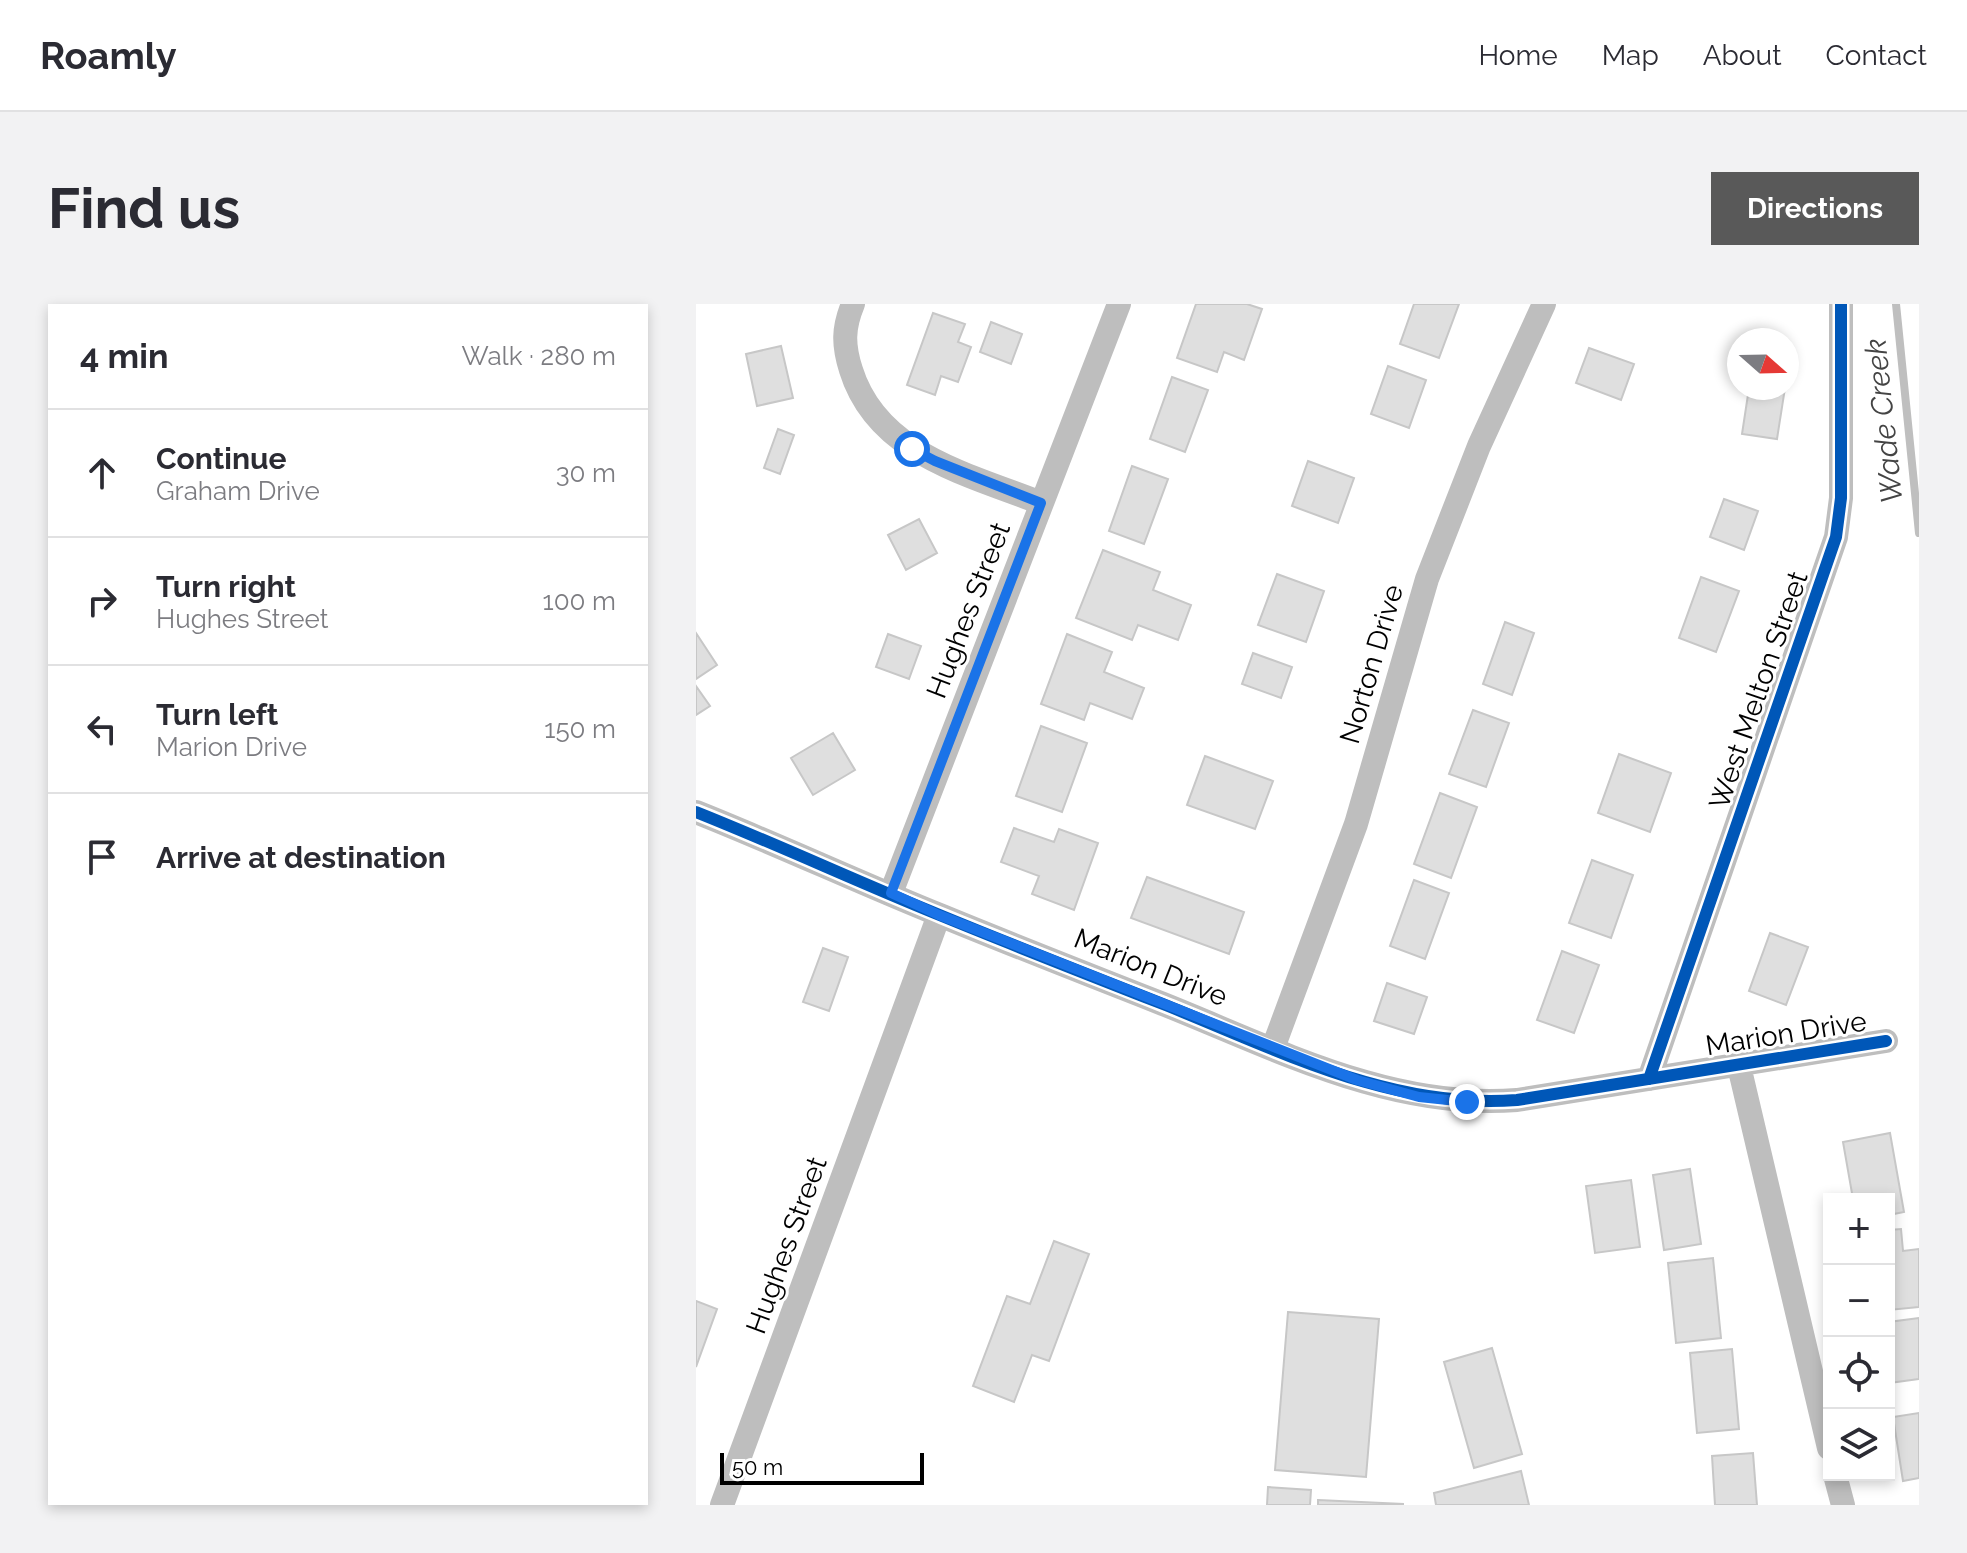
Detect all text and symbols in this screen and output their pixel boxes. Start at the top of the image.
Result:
text: Roamly [40,33,177,78]
text: Home [1478,39,1558,72]
text: Map [1602,39,1659,72]
text: About [1703,39,1782,72]
text: Contact [1826,39,1927,72]
button: Directions [1711,172,1919,245]
text: Find us [48,175,240,241]
north arrow [1727,328,1799,400]
text: 4 min [80,336,168,376]
water label: Wade Creek [1857,337,1910,505]
text: Walk · 280 m [462,341,616,371]
route start [894,431,930,467]
text: Continue [156,441,287,476]
icon: ahead [80,451,124,495]
text: 30 m [556,458,616,488]
text: Graham Drive [156,476,320,506]
street label: Hughes Street [920,517,1017,703]
street label: West Melton Street [1702,566,1815,813]
text: Turn right [156,569,296,604]
icon: right [80,579,124,623]
street label: Norton Drive [1333,581,1410,747]
text: 100 m [543,586,616,616]
text: Hughes Street [156,604,328,634]
text: Turn left [156,697,278,732]
icon: left [80,707,124,751]
text: 150 m [544,714,616,744]
text: Marion Drive [156,732,307,762]
icon: arrive [80,835,124,879]
text: Arrive at destination [156,840,446,875]
street label: Marion Drive [1069,922,1232,1013]
street label: Marion Drive [1703,1004,1869,1063]
route end [1449,1084,1485,1120]
street label: Hughes Street [739,1152,834,1338]
map controls [1823,1193,1895,1481]
button: + [1823,1193,1895,1265]
button: − [1823,1265,1895,1337]
button: locate [1823,1337,1895,1409]
button: layers [1823,1409,1895,1481]
scale bar [720,1449,924,1485]
text: 50 m [732,1454,783,1480]

